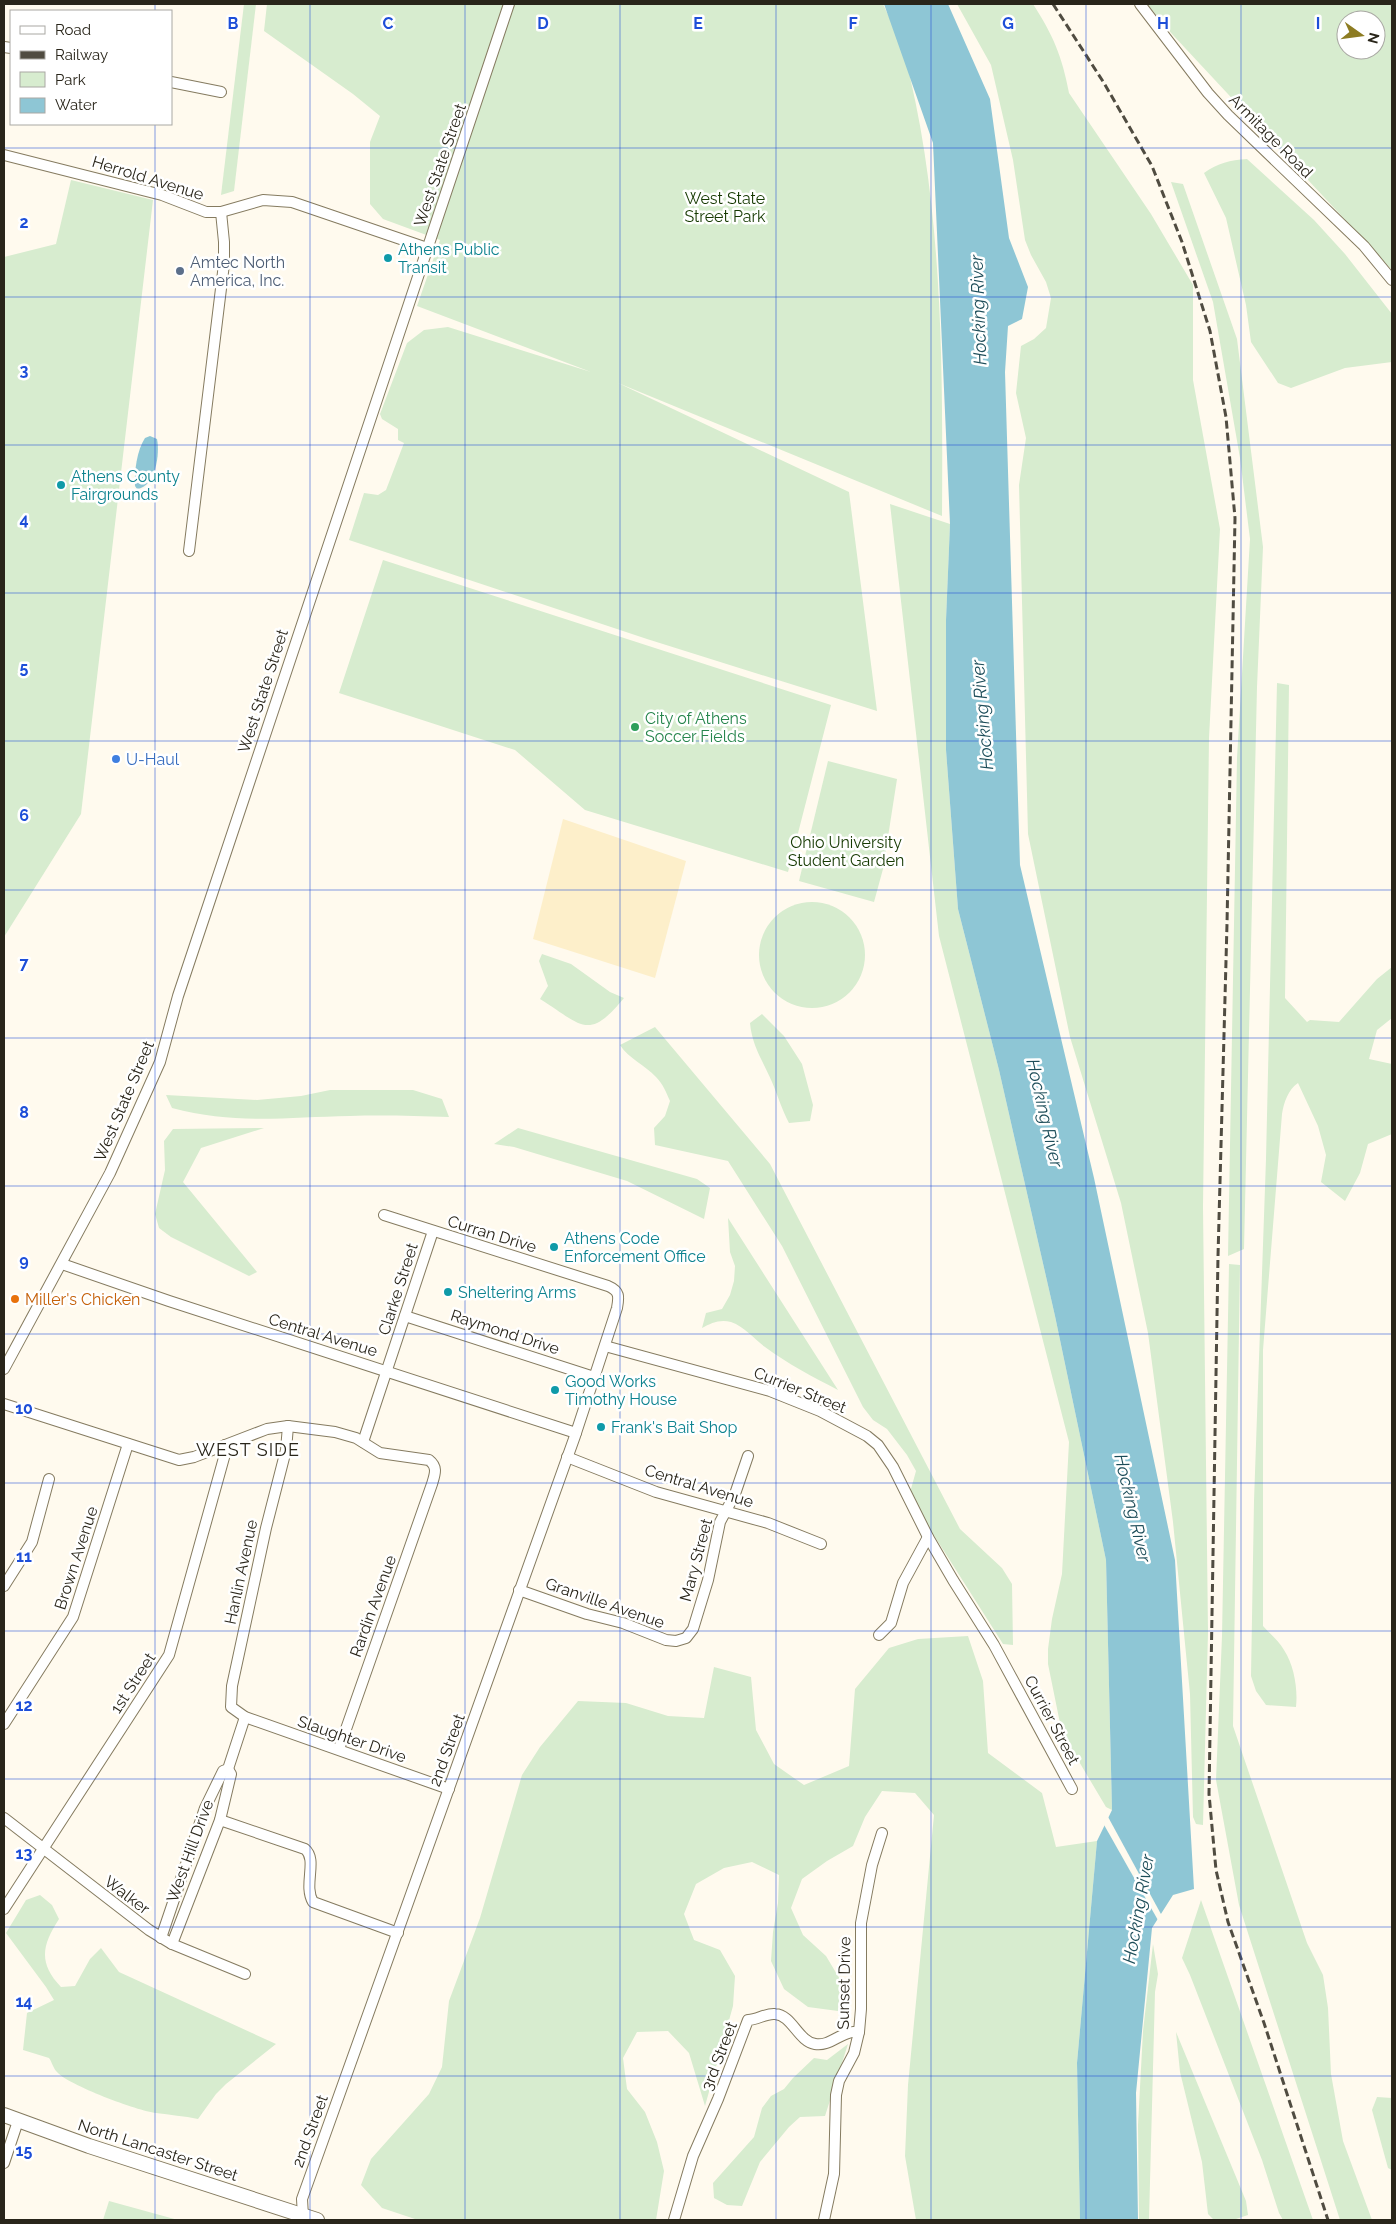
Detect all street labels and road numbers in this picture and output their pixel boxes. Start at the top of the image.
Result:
street label: Armitage Road [1225,90,1317,182]
street label: West State Street [410,100,470,229]
street label: Herrold Avenue [90,152,206,204]
street label: West State Street [234,626,292,755]
street label: West State Street [90,1037,158,1164]
street label: Curran Drive [445,1211,539,1257]
street label: Clarke Street [374,1240,422,1337]
street label: Raymond Drive [448,1305,562,1359]
street label: Central Avenue [266,1309,380,1361]
street label: Currier Street [751,1363,850,1417]
street label: Central Avenue [642,1460,756,1512]
street label: Brown Avenue [50,1504,102,1612]
street label: Mary Street [676,1516,716,1603]
street label: Hanlin Avenue [221,1518,261,1626]
street label: Rardin Avenue [346,1553,400,1659]
street label: Granville Avenue [543,1574,667,1632]
street label: 1st Street [106,1649,160,1717]
street label: Currier Street [1021,1672,1084,1768]
street label: 2nd Street [425,1710,469,1789]
street label: Slaughter Drive [295,1712,409,1766]
street label: West Hill Drive [163,1797,217,1905]
street label: Walker [101,1872,154,1918]
street label: Sunset Drive [834,1936,854,2030]
street label: 3rd Street [697,2018,741,2093]
street label: 2nd Street [288,2091,332,2170]
street label: North Lancaster Street [76,2115,241,2185]

